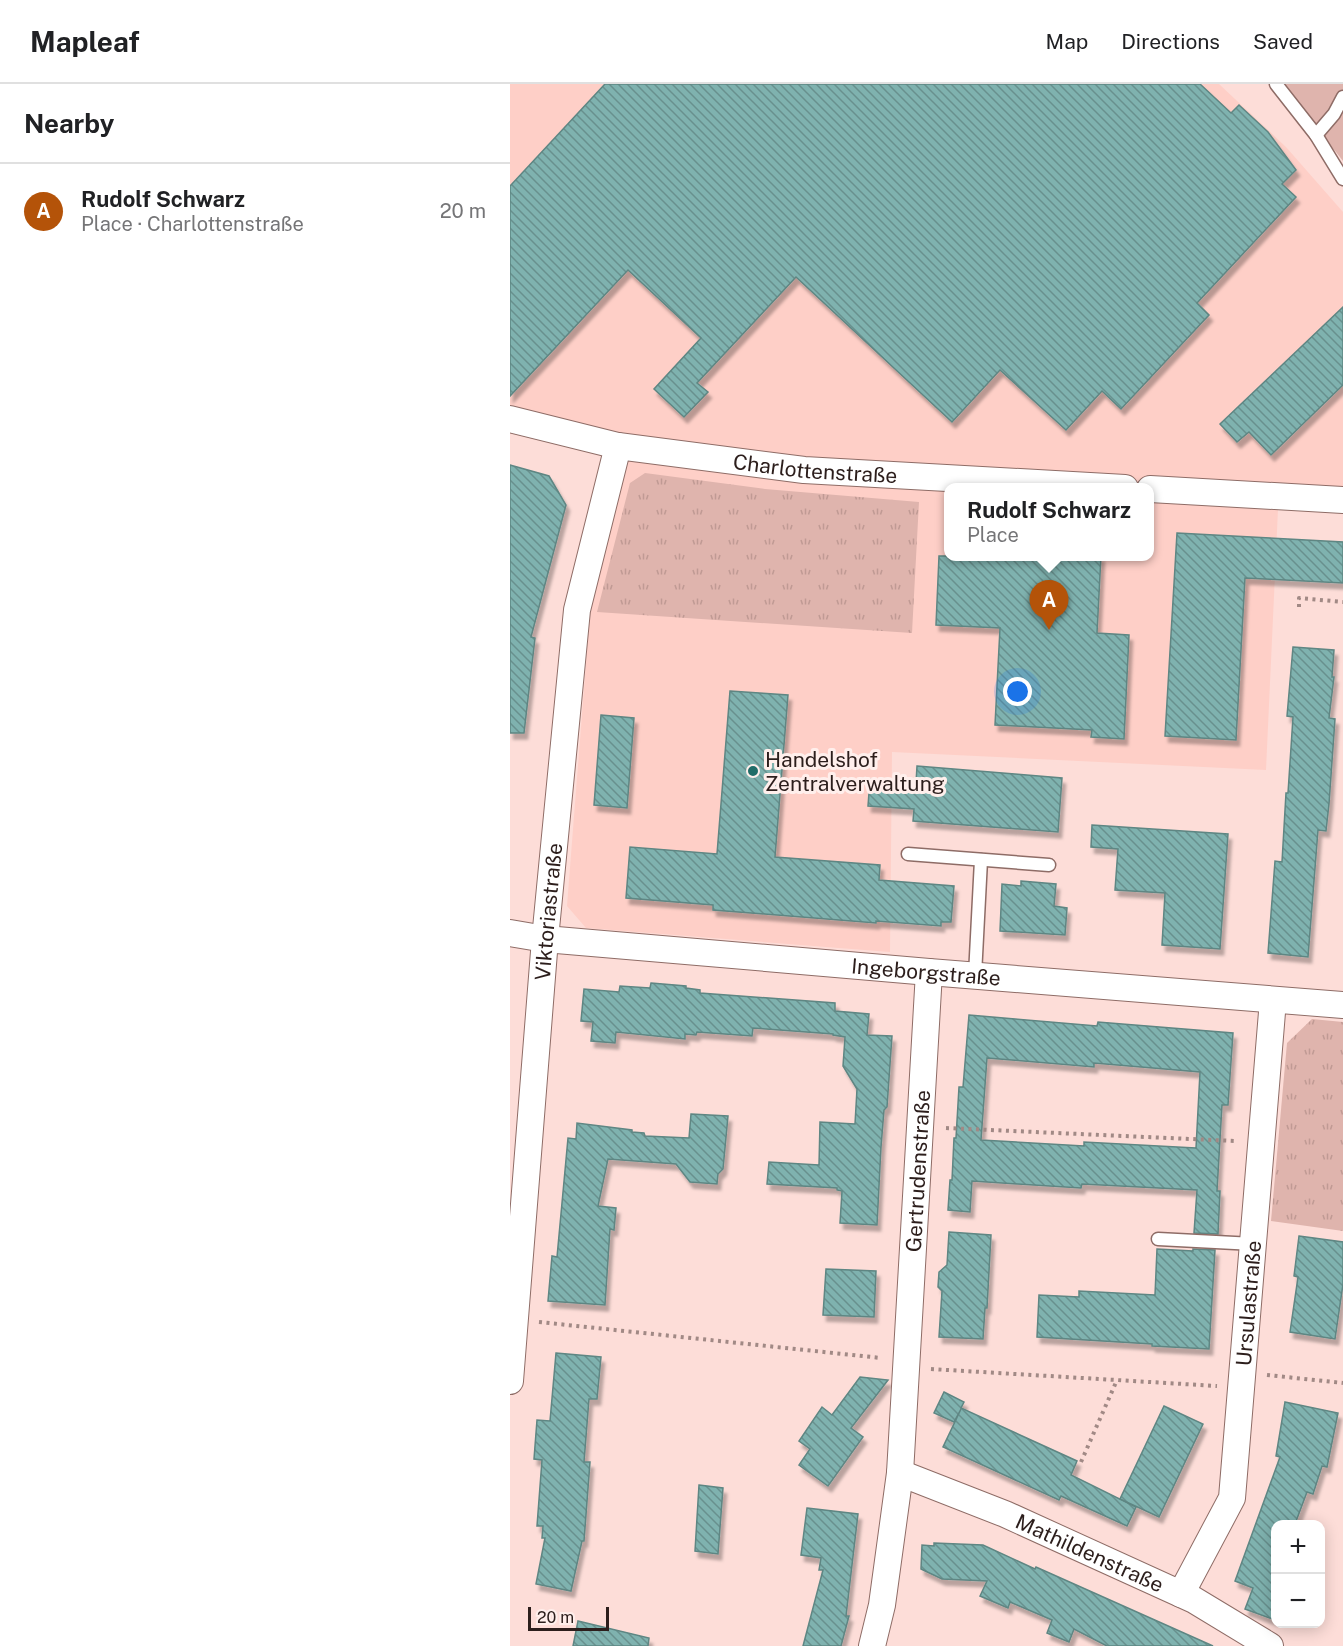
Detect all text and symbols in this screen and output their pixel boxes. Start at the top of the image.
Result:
text: Mapleaf [30,25,140,58]
text: Map [1046,29,1088,54]
text: Directions [1121,29,1220,54]
text: Saved [1253,29,1313,54]
text: Nearby [24,108,114,139]
text: Rudolf Schwarz [81,186,245,212]
text: A [36,199,51,223]
text: 20 m [440,199,486,223]
text: Place · Charlottenstraße [81,212,304,236]
street label: Charlottenstraße [732,448,898,488]
popup [944,483,1154,561]
text: Rudolf Schwarz [967,497,1131,523]
text: Place [967,523,1019,547]
pin: A [1030,580,1068,630]
your location [1003,677,1032,706]
place label: Handelshof Zentralverwaltung [765,747,945,796]
marker: Handelshof Zentralverwaltung [746,764,760,778]
street label: Viktoriastraße [529,842,567,981]
street label: Ingeborgstraße [850,953,1002,990]
street label: Gertrudenstraße [900,1089,935,1253]
street label: Ursulastraße [1230,1240,1266,1367]
street label: Mathildenstraße [1012,1508,1168,1597]
map controls [1271,1520,1325,1628]
button: + [1271,1520,1325,1574]
button: − [1271,1574,1325,1628]
scale bar [528,1604,609,1632]
text: 20 m [537,1608,574,1627]

